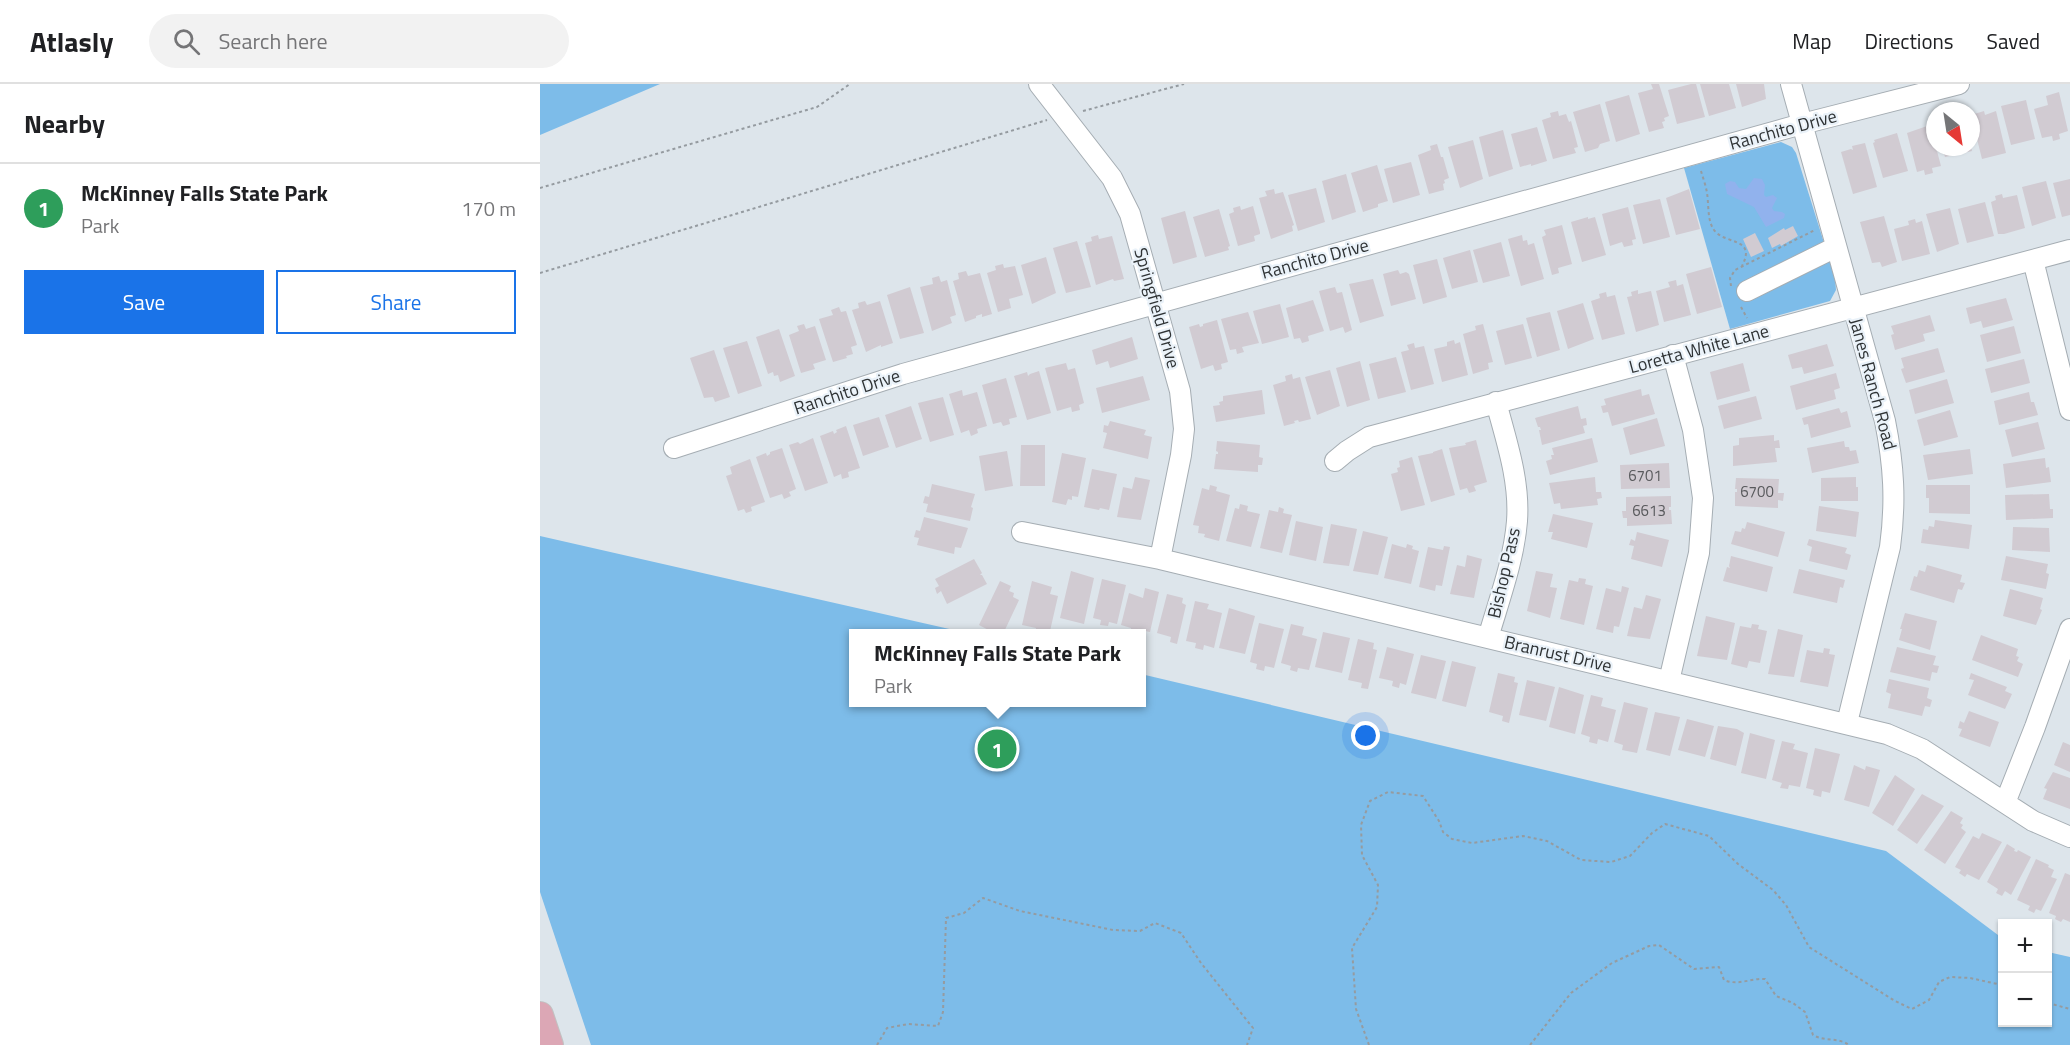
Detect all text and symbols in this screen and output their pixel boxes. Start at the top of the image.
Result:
search box [149,14,569,68]
text: Atlasly [30,20,113,63]
text: Search here [218,24,328,58]
icon: search [170,25,203,58]
text: Map [1792,25,1832,57]
text: Directions [1865,25,1954,57]
text: Saved [1987,25,2040,57]
street label: Ranchito Drive [1726,102,1840,157]
north arrow [1926,102,1980,156]
text: Nearby [24,104,105,143]
text: McKinney Falls State Park [81,176,328,210]
text: 1 [38,193,49,224]
text: 170 m [461,193,516,224]
text: Park [81,210,119,241]
street label: Ranchito Drive [1258,231,1372,286]
street label: Springfield Drive [1127,244,1188,371]
button: Save [24,270,264,334]
button: Share [276,270,516,334]
street label: Janes Ranch Road [1843,315,1904,453]
street label: Loretta White Lane [1626,317,1772,380]
street label: Ranchito Drive [790,362,904,421]
house number: 6701 [1628,464,1662,487]
house number: 6700 [1740,480,1774,503]
house number: 6613 [1632,499,1666,522]
street label: Bishop Pass [1480,525,1527,621]
street label: Branrust Drive [1502,628,1615,679]
popup [849,629,1146,707]
text: McKinney Falls State Park [874,636,1121,670]
text: Park [874,670,912,701]
your location [1351,721,1380,750]
pin: 1 [978,726,1016,772]
map controls [1998,919,2052,1027]
button: + [1998,919,2052,973]
button: − [1998,973,2052,1027]

